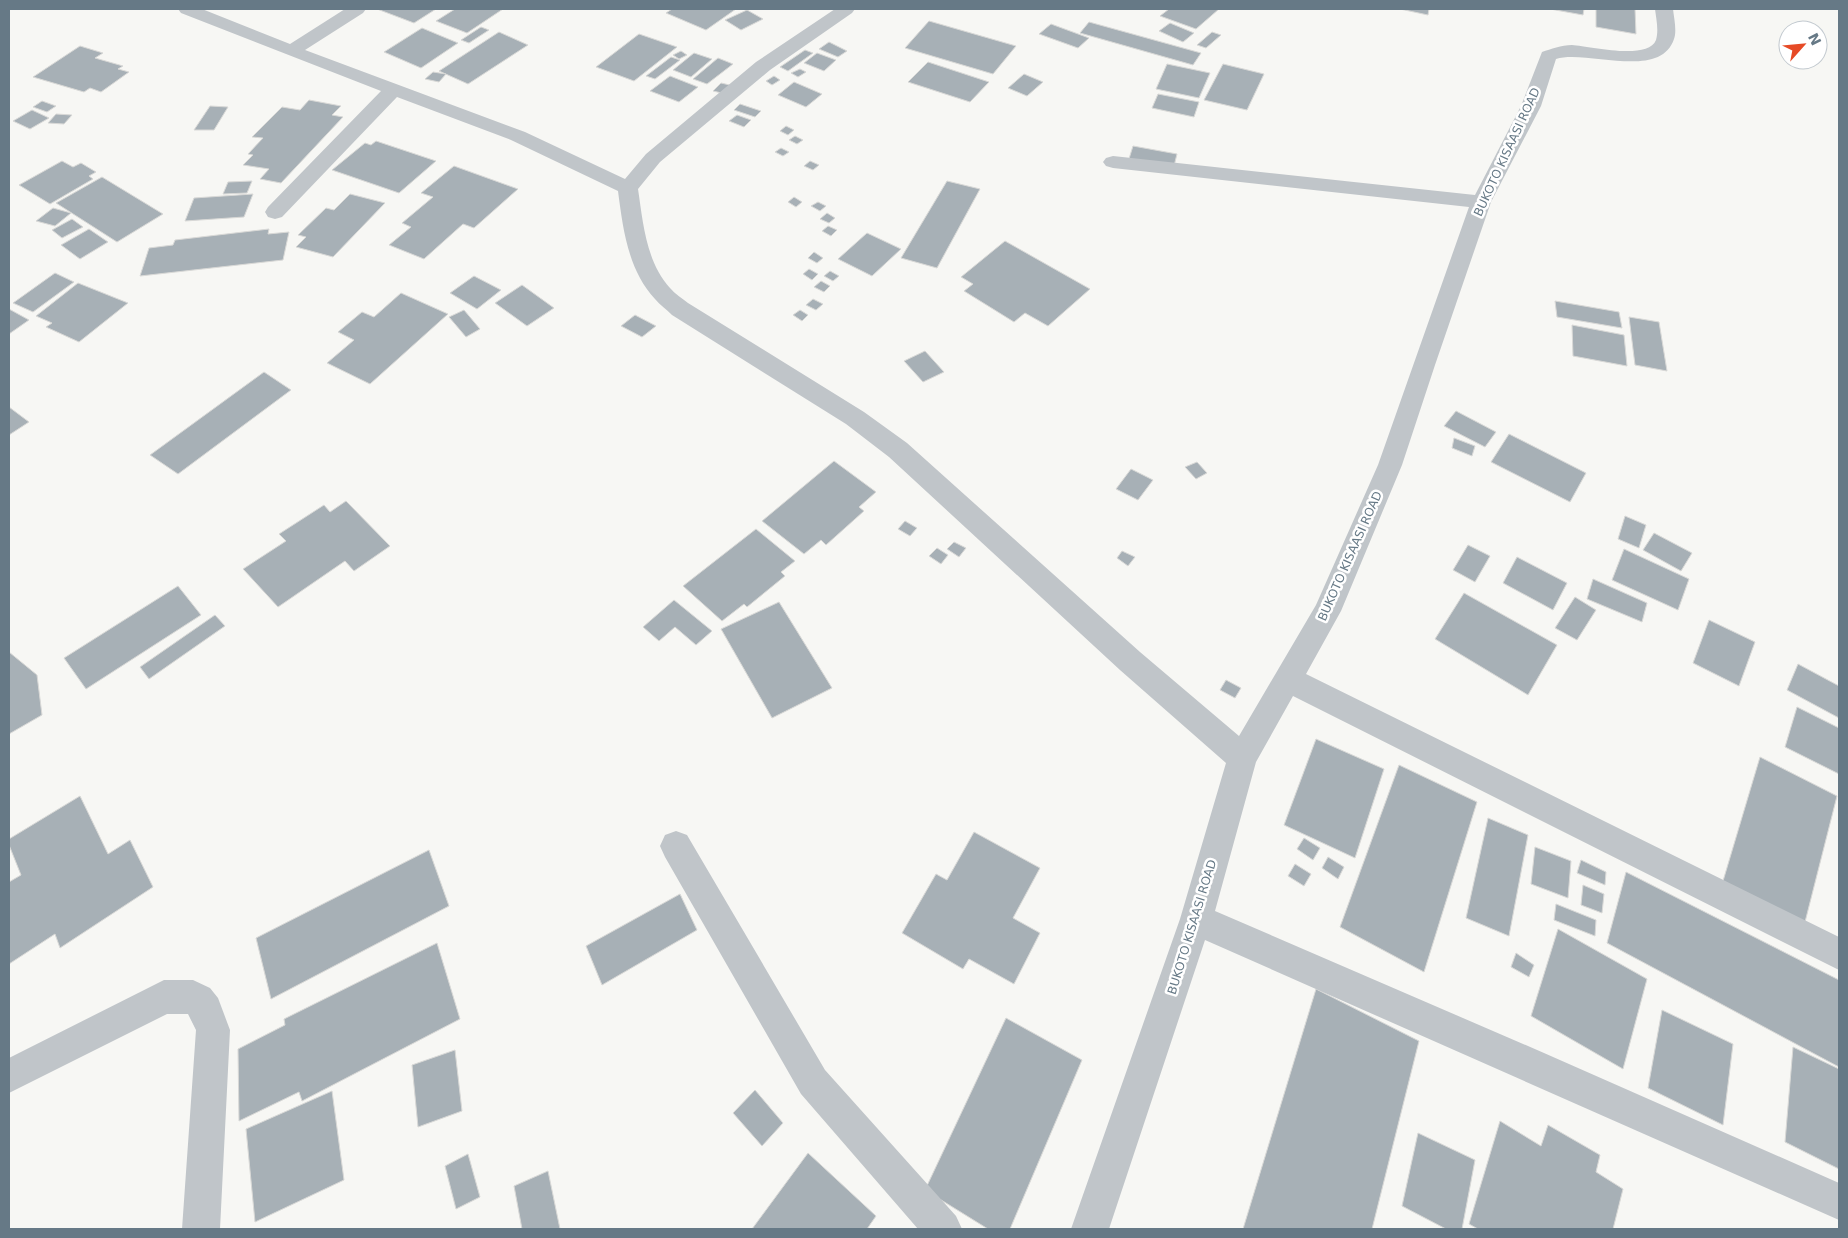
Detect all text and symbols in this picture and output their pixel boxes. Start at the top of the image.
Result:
north arrow [1778,20,1828,70]
text: N [1805,30,1824,48]
street label: BUKOTO KISAASI ROAD [1471,85,1543,219]
street label: BUKOTO KISAASI ROAD [1315,489,1385,623]
street label: BUKOTO KISAASI ROAD [1165,858,1219,996]

